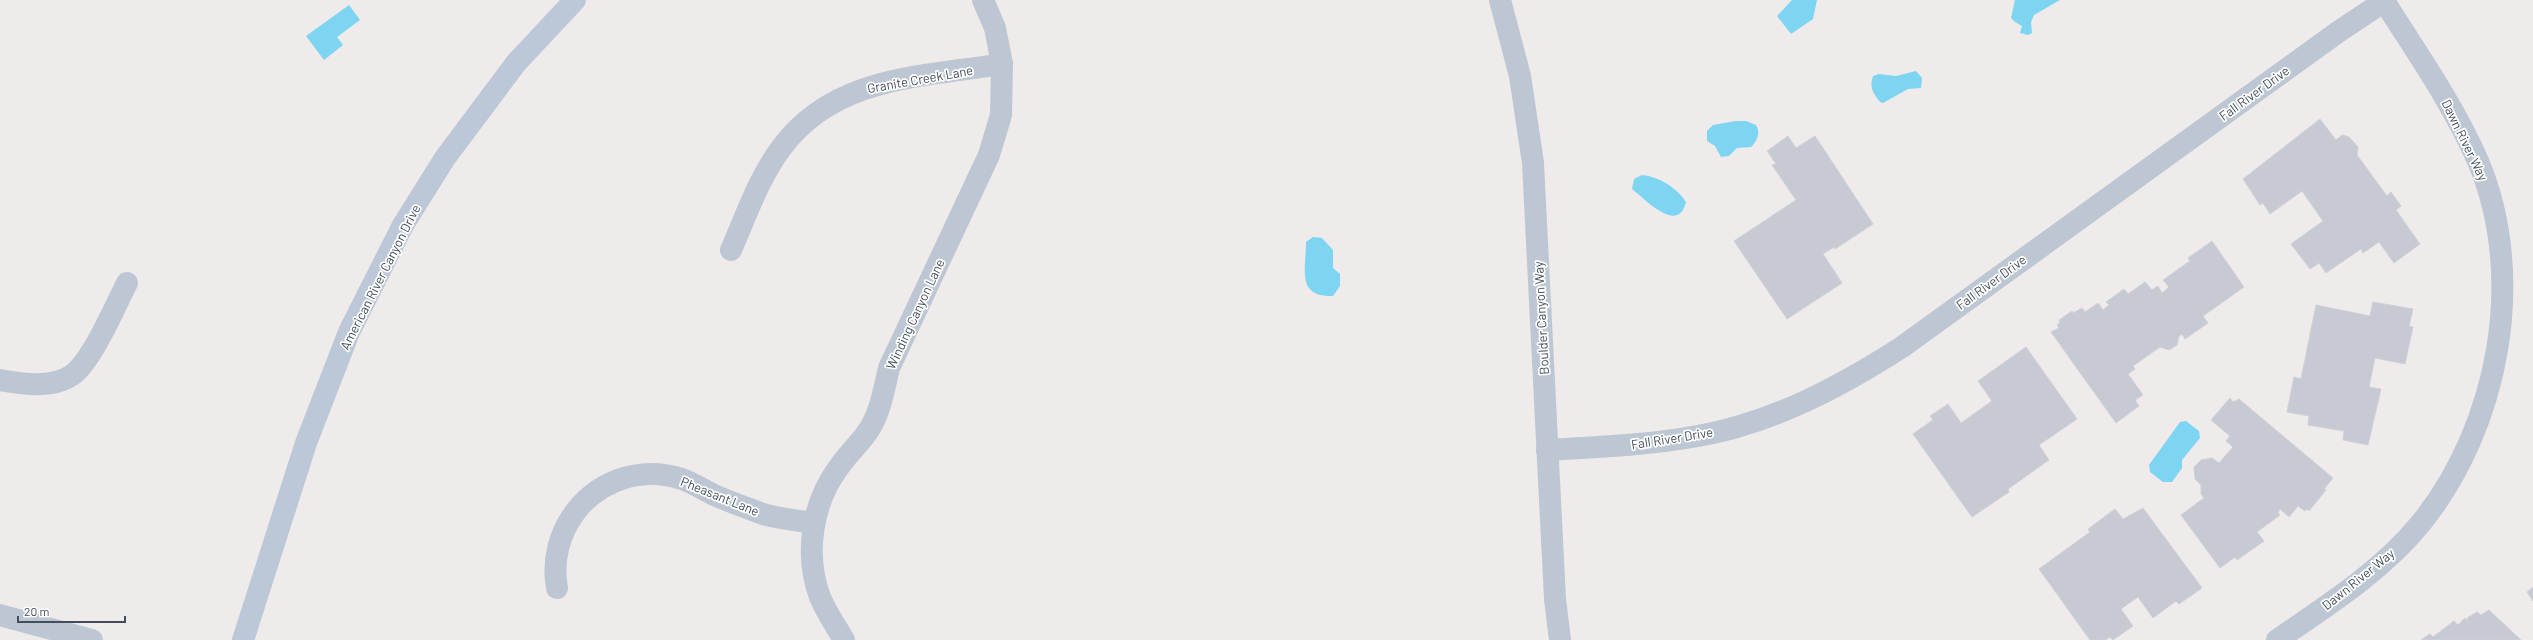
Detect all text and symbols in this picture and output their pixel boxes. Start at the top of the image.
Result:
street label: Granite Creek Lane [866,62,974,96]
street label: Fall River Drive [2216,62,2292,124]
street label: Dawn River Way [2438,97,2492,183]
street label: American River Canyon Drive [336,202,424,352]
street label: Fall River Drive [1953,251,2029,313]
street label: Winding Canyon Lane [882,256,948,372]
street label: Boulder Canyon Way [1530,261,1552,375]
street label: Fall River Drive [1630,424,1714,452]
street label: Pheasant Lane [678,473,762,519]
street label: Dawn River Way [2319,545,2397,613]
scale bar [18,598,125,624]
text: 20 m [24,604,50,618]

